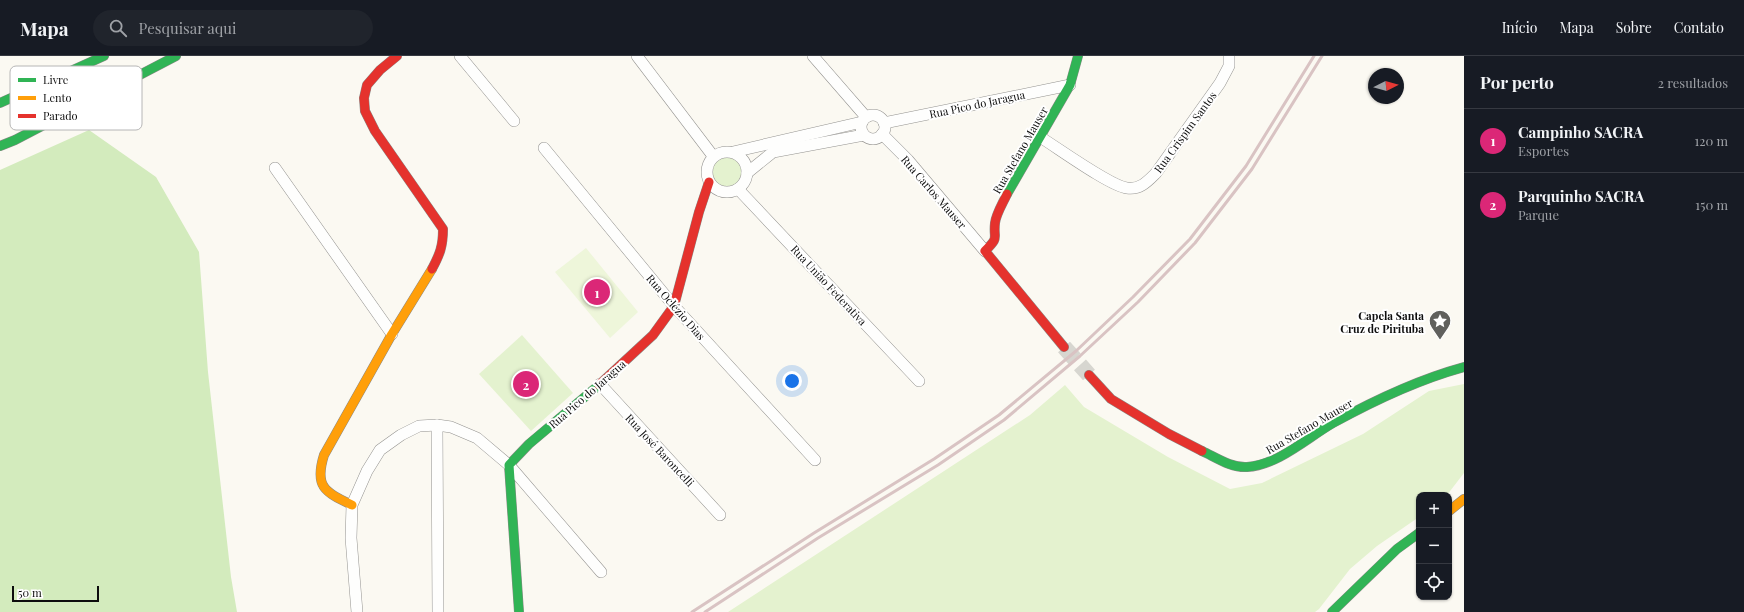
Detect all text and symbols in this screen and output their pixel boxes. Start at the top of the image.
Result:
search box [93,10,373,46]
text: Mapa [20,15,69,41]
icon: search [107,17,129,39]
text: Pesquisar aqui [139,18,236,38]
text: Início [1502,18,1537,37]
text: Mapa [1559,18,1594,37]
text: Sobre [1616,18,1652,37]
text: Contato [1674,18,1724,37]
legend [10,66,142,130]
north arrow [1368,68,1404,104]
text: Por perto [1480,71,1554,93]
text: Livre [43,72,69,87]
text: 2 resultados [1658,74,1728,91]
street label: Rua Pico do Jaragua [928,86,1027,121]
street label: Rua Crispim Santos [1150,88,1220,176]
text: Lento [43,90,72,105]
street label: Rua Stefano Mauser [989,104,1051,196]
text: Parado [43,108,78,123]
text: Campinho SACRA [1518,122,1643,142]
text: 1 [1491,132,1495,149]
text: 120 m [1694,132,1728,149]
text: Esportes [1518,142,1569,159]
street label: Rua Carlos Mauser [898,152,970,232]
text: Parquinho SACRA [1518,186,1644,206]
text: 2 [1490,196,1496,213]
text: 150 m [1695,196,1728,213]
text: Parque [1518,206,1559,223]
street label: Rua União Federativa [788,242,871,329]
street label: Rua Oclézio Dias [643,271,709,343]
pin: 1 [584,277,610,307]
place label: Capela Santa Cruz de Pirituba [1340,308,1424,336]
place icon: Capela Santa Cruz de Pirituba [1427,308,1453,341]
street label: Rua Pico do Jaragua [545,356,629,432]
pin: 2 [513,369,539,399]
your location [782,371,802,391]
street label: Rua Stefano Mauser [1263,395,1355,457]
street label: Rua José Baroncelli [622,410,698,490]
map controls [1416,492,1452,600]
button: + [1416,492,1452,528]
button: − [1416,528,1452,564]
button: locate [1416,564,1452,600]
scale bar [12,584,99,603]
text: 50 m [18,585,42,600]

